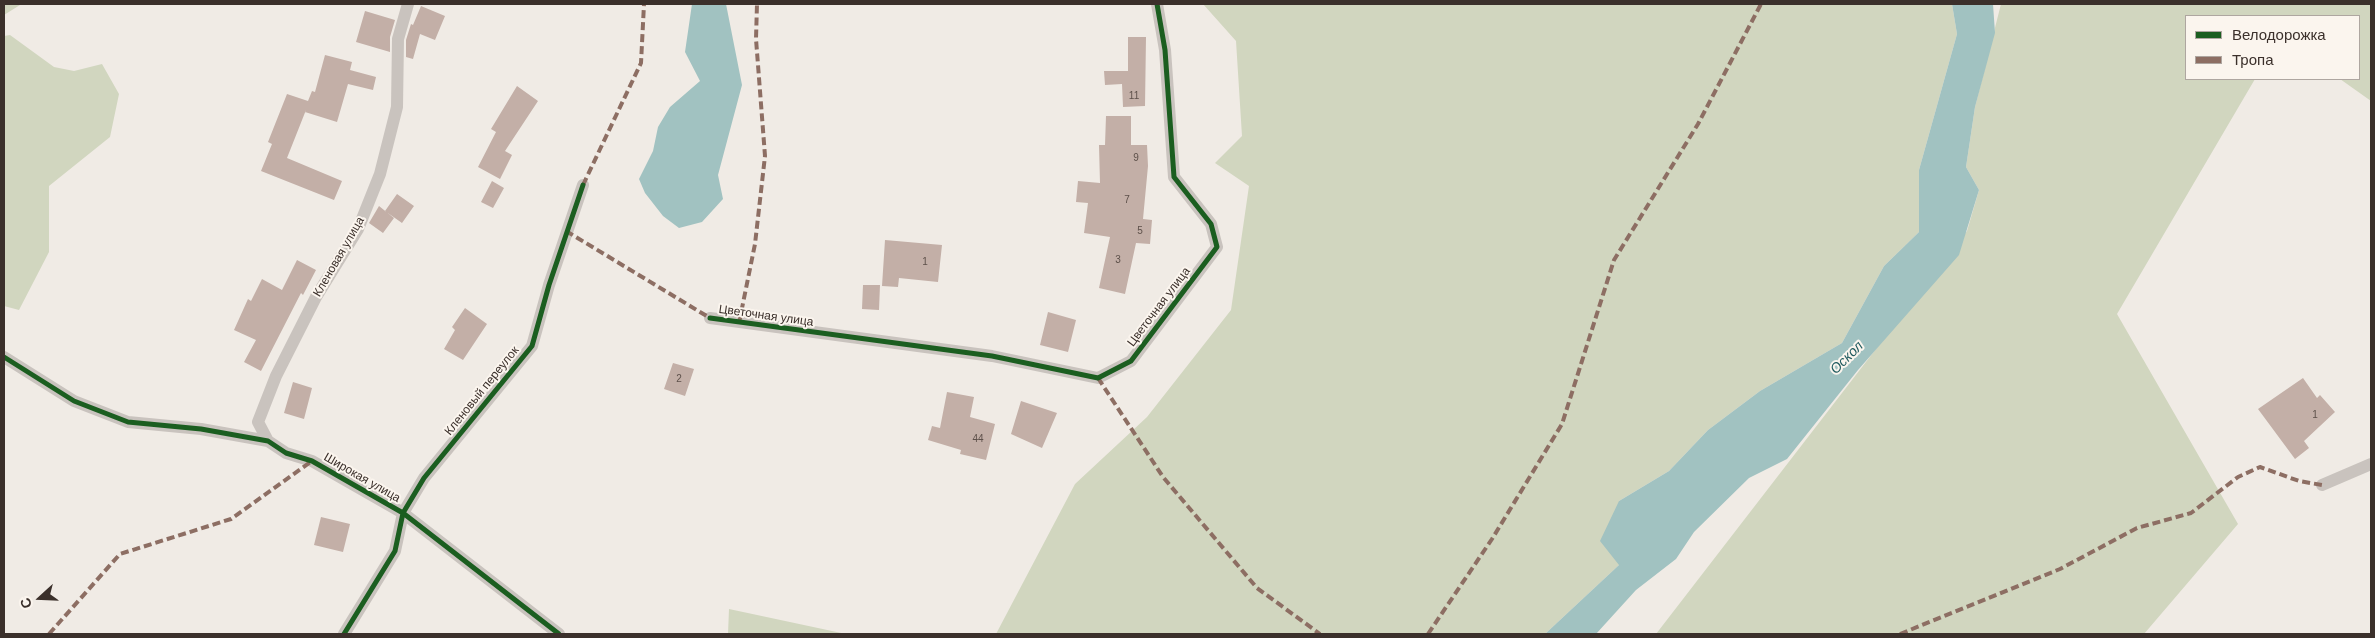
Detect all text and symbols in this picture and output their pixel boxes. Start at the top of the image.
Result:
legend [2185,15,2360,80]
text: Велодорожка [2232,26,2326,43]
text: Тропа [2232,51,2273,68]
house number: 11 [1129,90,1139,102]
house number: 9 [1133,152,1139,164]
house number: 7 [1124,194,1130,206]
street label: Кленовая улица [310,215,368,299]
house number: 5 [1137,225,1143,237]
house number: 3 [1115,254,1121,266]
house number: 1 [922,256,928,268]
street label: Цветочная улица [1125,265,1193,349]
street label: Цветочная улица [718,302,814,330]
water label: Оскол [1827,338,1867,378]
street label: Кленовый переулок [442,344,522,438]
house number: 2 [676,373,682,385]
house number: 1 [2312,409,2318,421]
house number: 44 [972,433,984,445]
street label: Широкая улица [321,450,403,506]
north arrow [15,573,65,623]
text: С [17,596,35,611]

